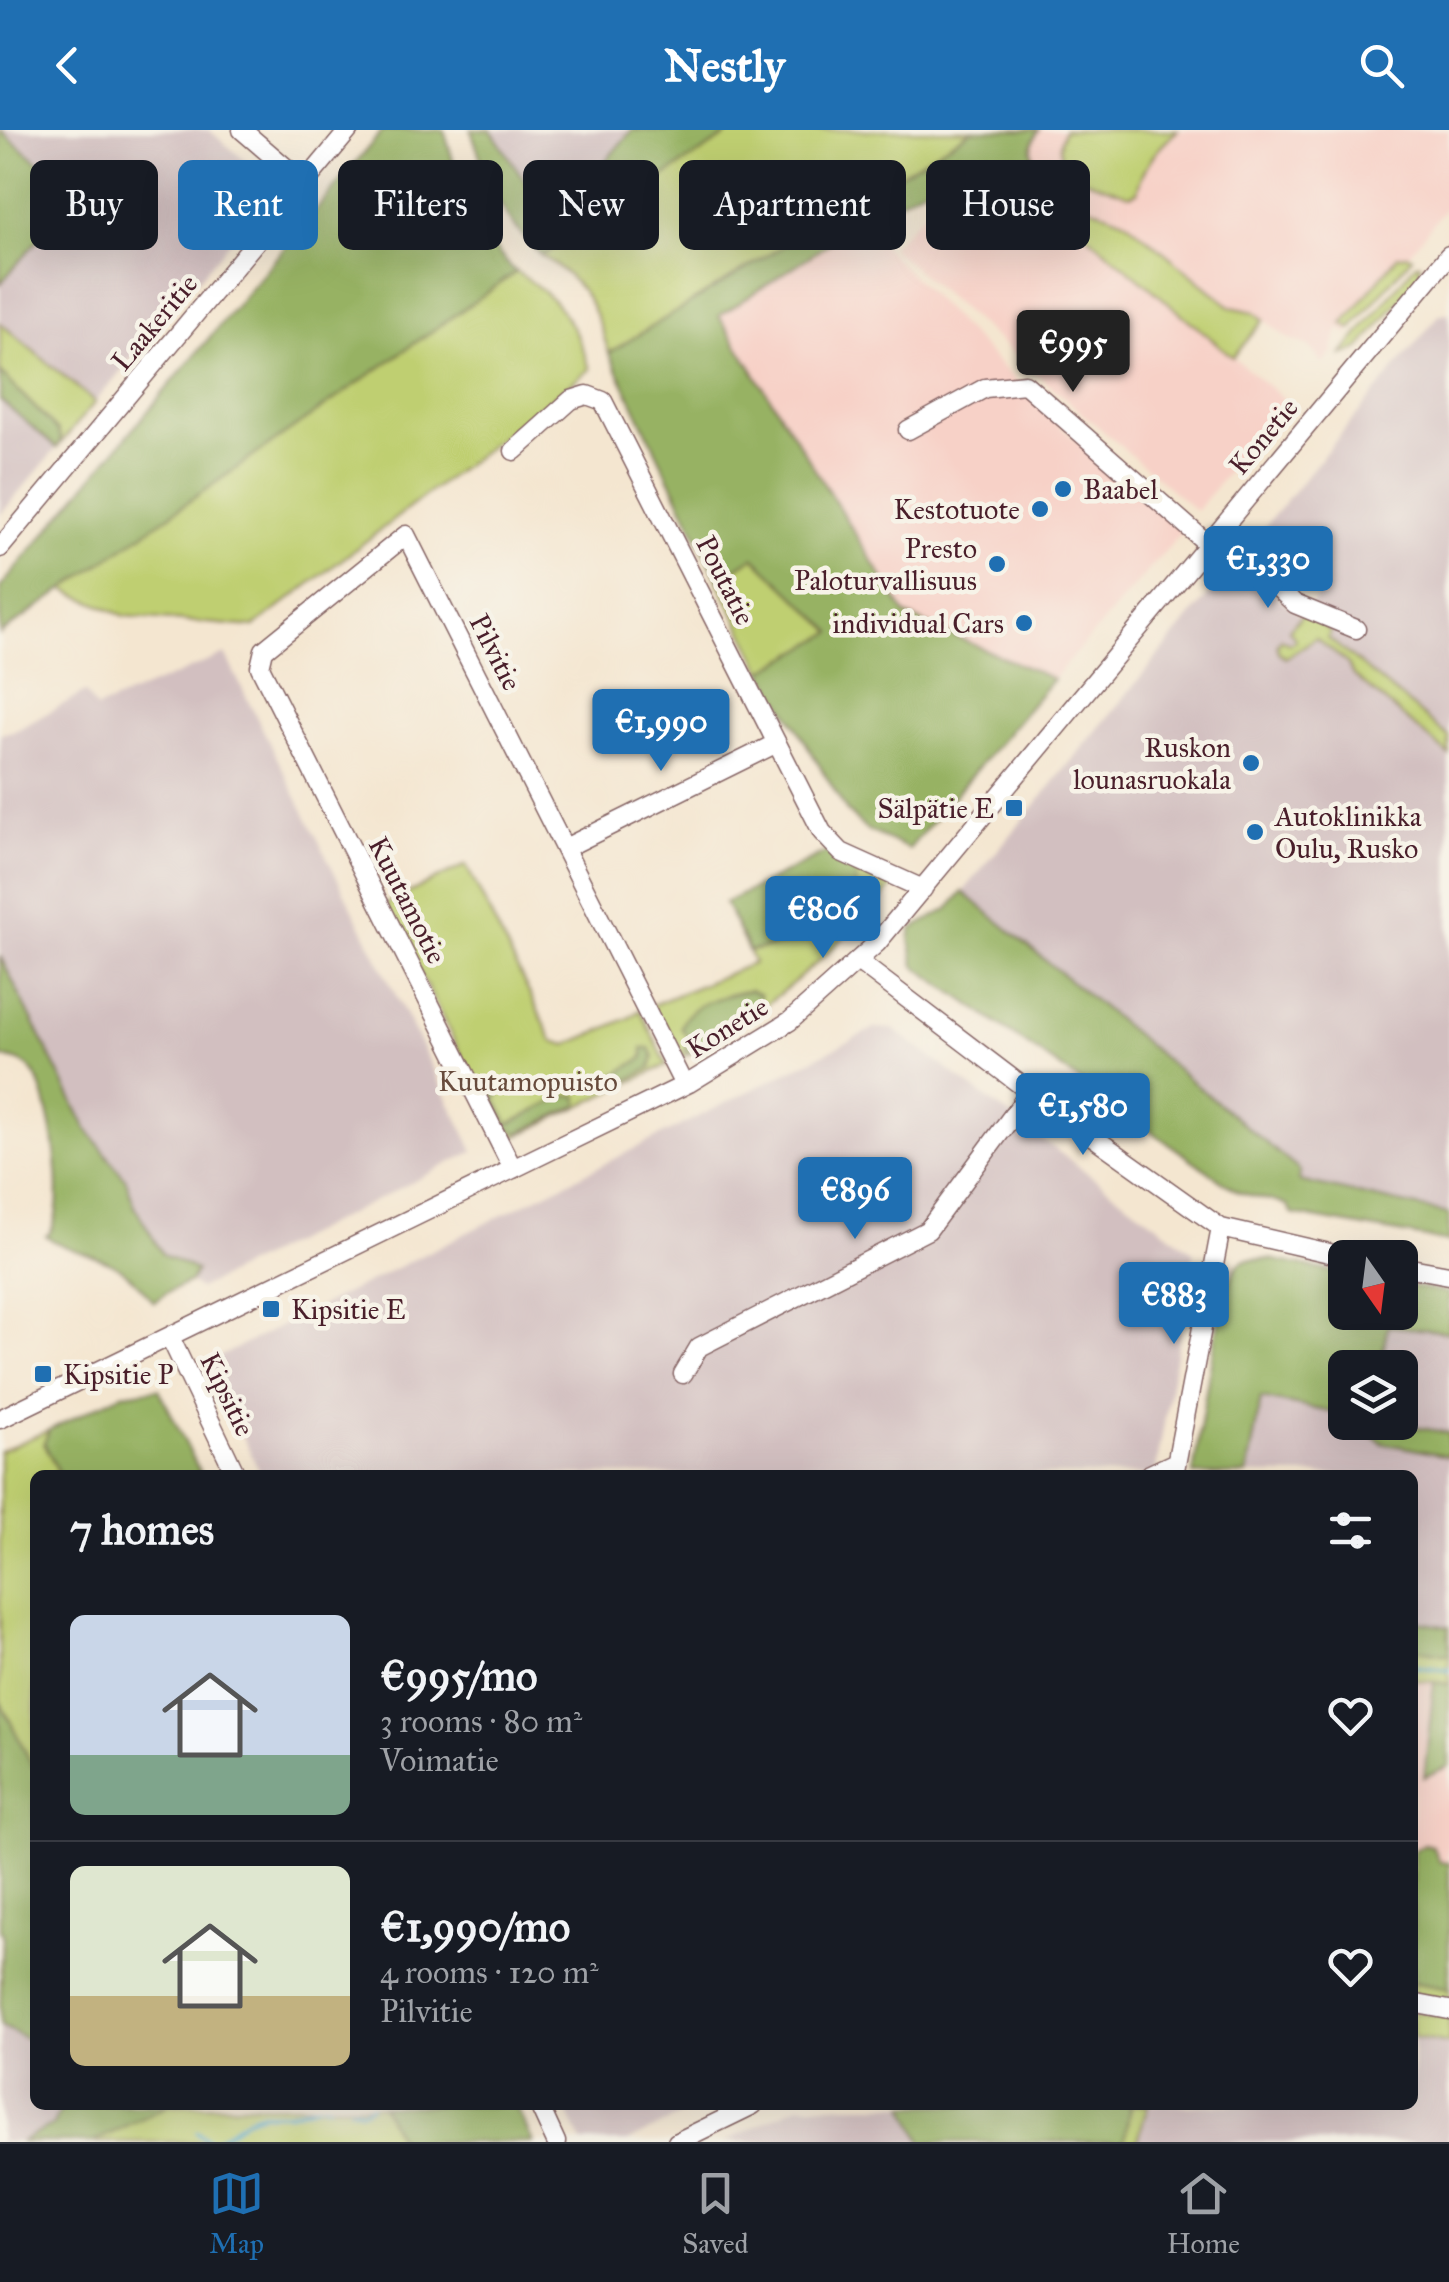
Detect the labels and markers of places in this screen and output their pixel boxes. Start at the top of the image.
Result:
pin: €995 [1014,310,1132,395]
place label: Baabel [1083,472,1158,507]
marker: Baabel [1052,478,1074,500]
place label: Kestotuote [894,492,1020,527]
marker: Kestotuote [1029,498,1051,520]
pin: €1,330 [1187,526,1349,611]
place label: Presto Paloturvallisuus [794,531,977,598]
marker: Presto Paloturvallisuus [986,553,1008,575]
place label: individual Cars [833,606,1004,641]
marker: individual Cars [1013,612,1035,634]
pin: €1,990 [580,689,742,774]
place label: Ruskon lounasruokala [1073,730,1231,797]
marker: Ruskon lounasruokala [1240,752,1262,774]
place label: Sälpätie E [877,791,994,826]
marker: Sälpätie E [1003,797,1025,819]
place label: Autoklinikka Oulu, Rusko [1274,799,1422,866]
marker: Autoklinikka Oulu, Rusko [1244,821,1266,843]
pin: €806 [764,876,882,961]
pin: €1,580 [1002,1073,1164,1158]
pin: €896 [796,1157,914,1242]
pin: €883 [1115,1262,1233,1347]
place label: Kipsitie E [291,1292,406,1327]
marker: Kipsitie E [260,1298,282,1320]
place label: Kipsitie P [63,1357,174,1392]
marker: Kipsitie P [32,1363,54,1385]

